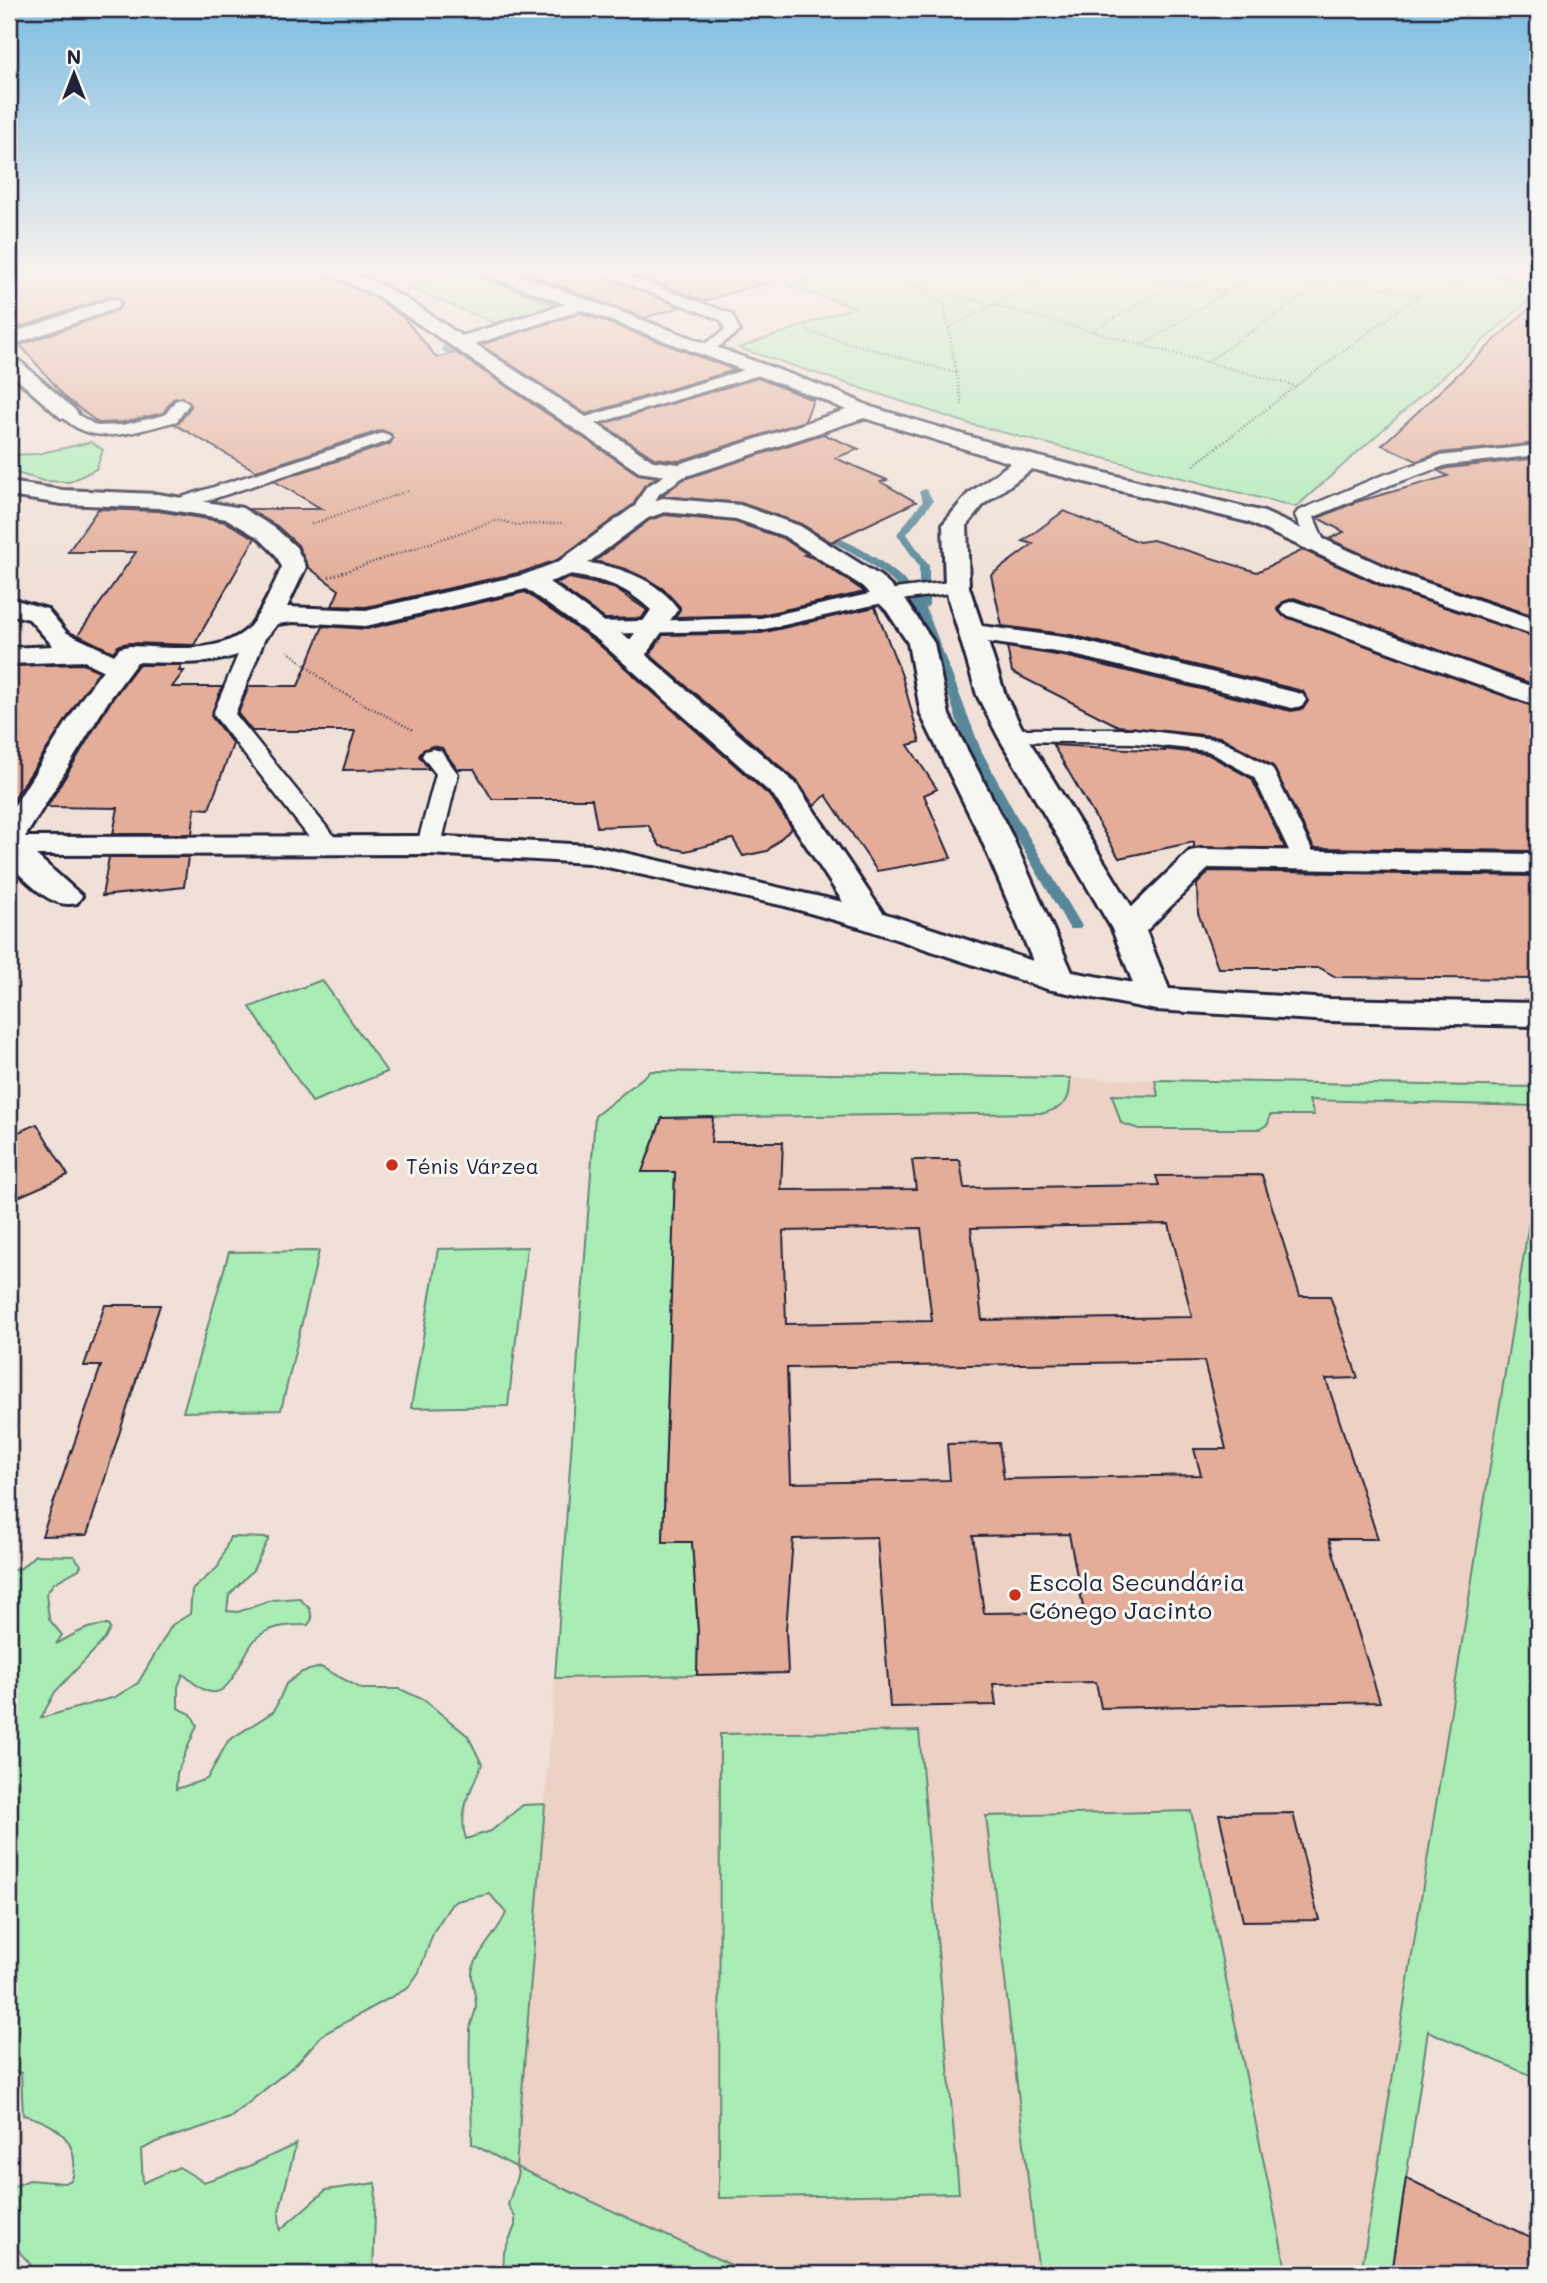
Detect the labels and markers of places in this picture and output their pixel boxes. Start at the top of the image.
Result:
place label: Ténis Várzea [406,1152,539,1179]
marker: Ténis Várzea [384,1157,400,1173]
place label: Escola Secundária Cónego Jacinto [1029,1566,1245,1625]
marker: Escola Secundária Cónego Jacinto [1007,1587,1023,1603]

